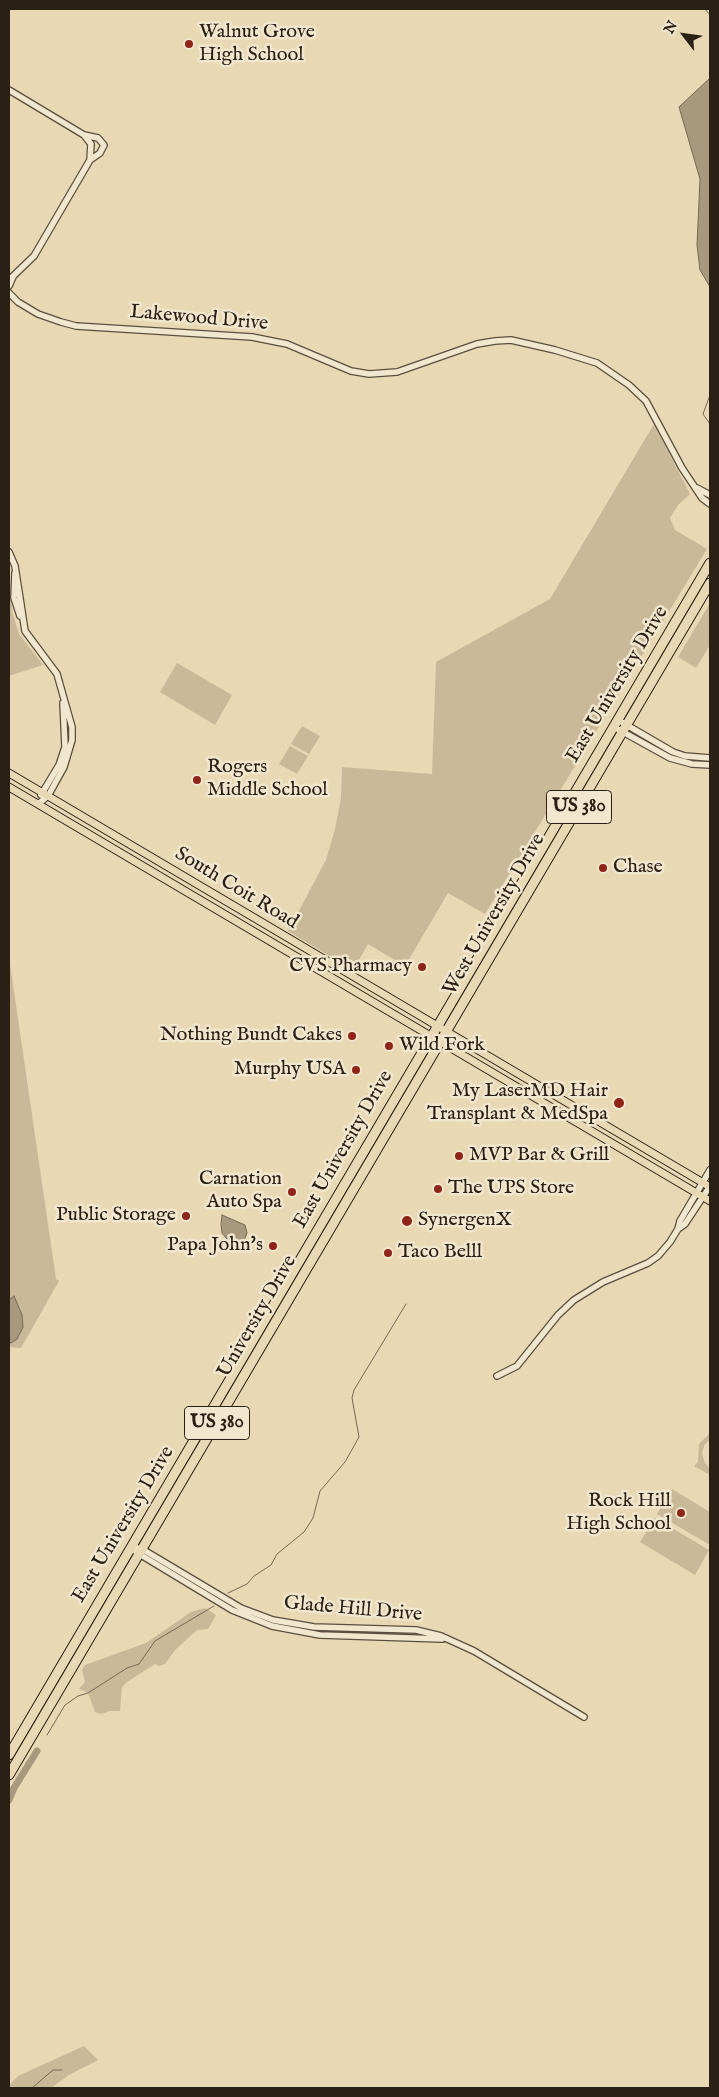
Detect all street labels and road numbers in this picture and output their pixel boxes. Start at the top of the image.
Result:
street label: Lakewood Drive [129,301,269,337]
street label: East University Drive [562,602,674,768]
road number: US 380 [546,790,612,824]
street label: West University Drive [439,830,551,1000]
street label: South Coit Road [170,843,302,935]
street label: East University Drive [289,1067,399,1233]
street label: University Drive [213,1251,303,1383]
road number: US 380 [184,1406,250,1440]
street label: East University Drive [68,1442,180,1608]
street label: Glade Hill Drive [283,1592,423,1628]

